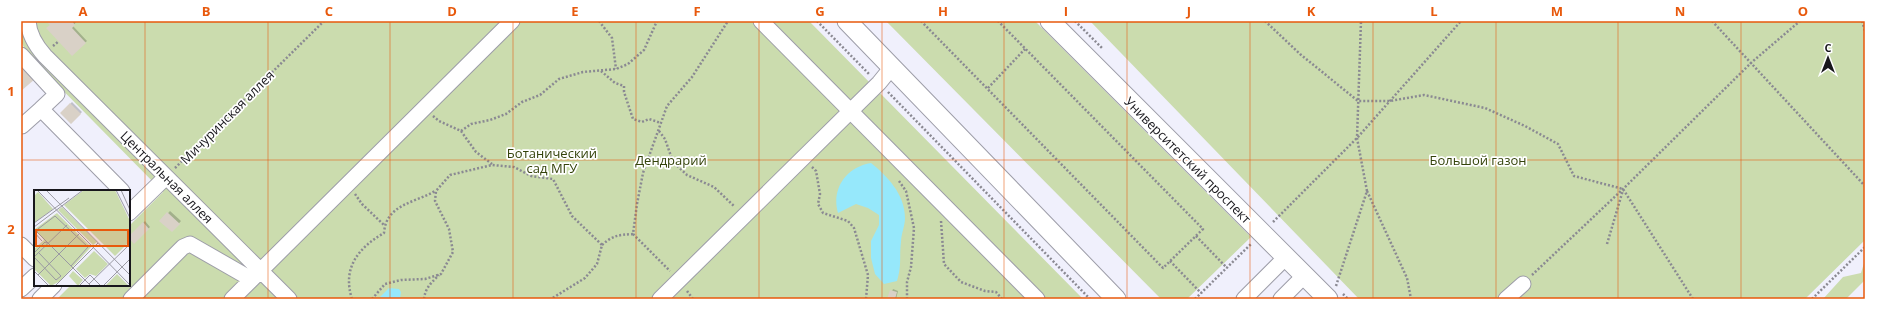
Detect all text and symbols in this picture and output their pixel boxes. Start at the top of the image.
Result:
text: A [79,2,88,20]
text: B [202,2,211,20]
text: C [325,2,333,20]
text: D [447,2,457,20]
text: E [571,2,579,20]
text: F [693,2,701,20]
text: G [815,2,825,20]
text: H [938,2,948,20]
text: I [1064,2,1068,20]
text: J [1186,2,1191,20]
text: K [1307,2,1316,20]
text: L [1430,2,1438,20]
text: M [1551,2,1563,20]
text: N [1675,2,1685,20]
text: O [1798,2,1808,20]
north arrow [1808,38,1848,78]
text: С [1824,40,1832,55]
street label: Мичуринская аллея [176,66,278,168]
text: 1 [7,82,15,100]
street label: Университетский проспект [1121,93,1255,227]
street label: Центральная аллея [117,127,217,227]
park label: Ботанический сад МГУ [507,144,597,177]
park label: Дендрарий [635,151,707,169]
park label: Большой газон [1429,151,1527,169]
inset map [34,190,130,286]
text: 2 [7,220,15,238]

